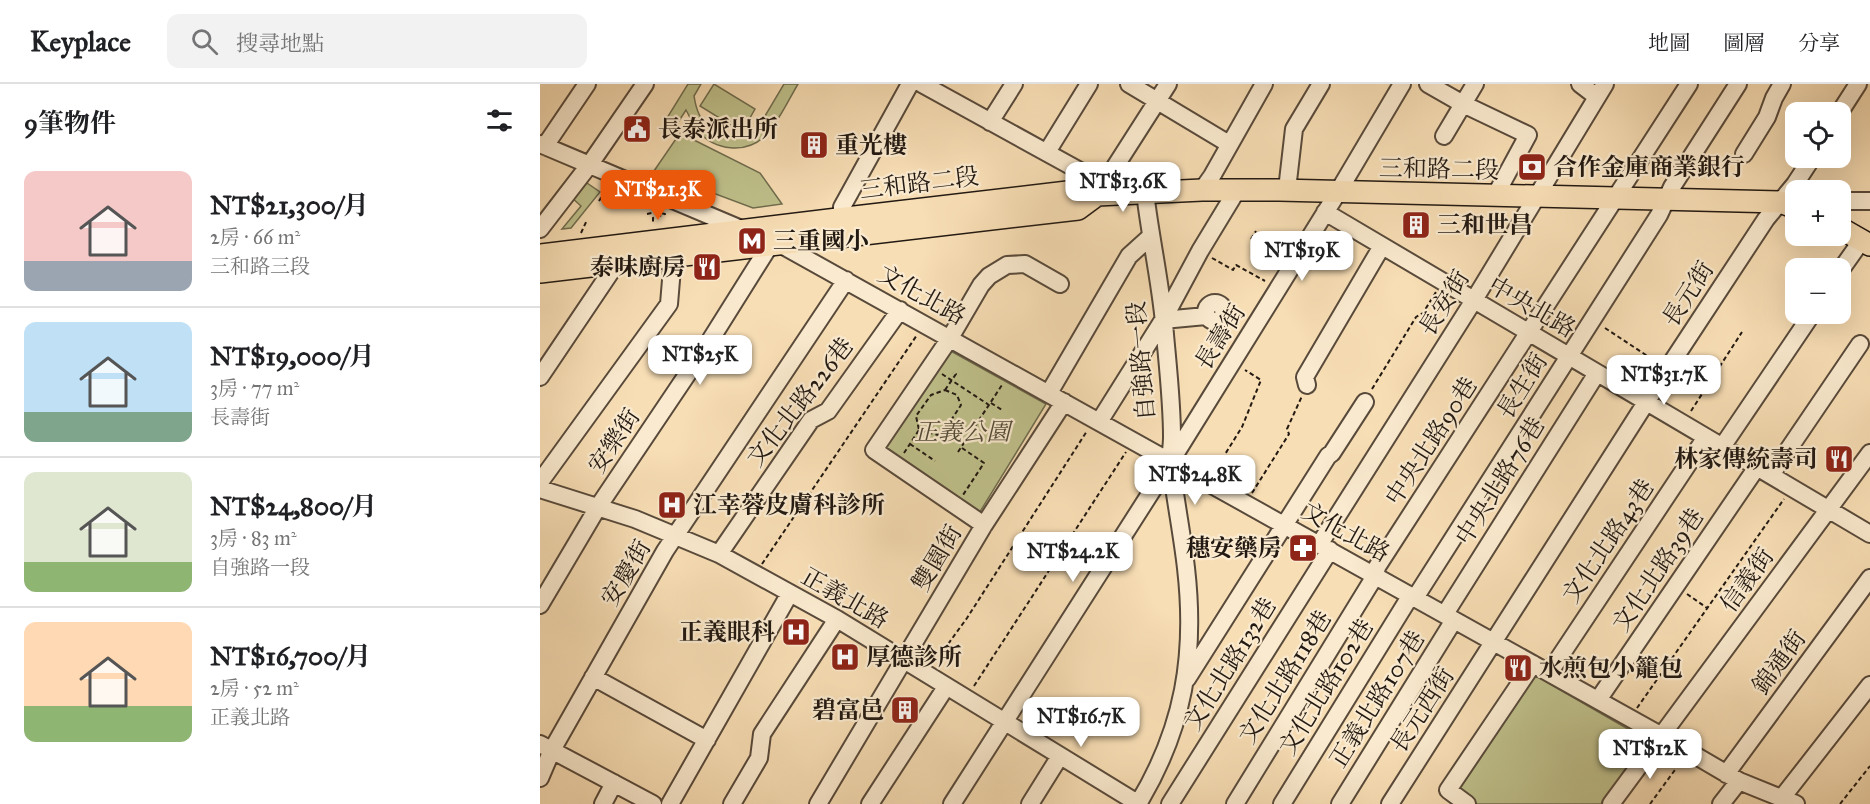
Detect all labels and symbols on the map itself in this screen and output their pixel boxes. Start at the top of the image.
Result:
public building icon: 長泰派出所 [621,113,653,145]
place label: 長泰派出所 [658,114,778,144]
building icon: 重光樓 [798,129,830,161]
place label: 重光樓 [835,130,907,160]
bank icon: 合作金庫商業銀行 [1516,151,1548,183]
place label: 合作金庫商業銀行 [1553,152,1745,182]
street label: 三和路二段 [1379,153,1499,185]
street label: 三和路二段 [858,161,980,205]
pin: NT$13.6K [1061,162,1185,213]
pin: NT$21.3K [596,170,720,221]
building icon: 三和世昌 [1400,209,1432,241]
place label: 三和世昌 [1437,210,1533,240]
metro station icon: 三重國小 [736,225,768,257]
place label: 三重國小 [773,226,869,256]
pin: NT$19K [1253,231,1351,282]
restaurant icon: 泰味廚房 [691,251,723,283]
place label: 泰味廚房 [590,252,686,282]
street label: 長元街 [1656,256,1720,332]
street label: 文化北路 [873,259,971,331]
street label: 長安街 [1412,265,1476,341]
street label: 中央北路 [1483,270,1581,344]
street label: 長壽街 [1188,299,1252,375]
street label: 自強路一段 [1121,300,1161,422]
street label: 文化北路226巷 [740,331,860,473]
pin: NT$25K [651,335,749,386]
street label: 長生街 [1490,348,1554,424]
pin: NT$31.7K [1602,355,1726,406]
street label: 中央北路90巷 [1378,371,1484,511]
street label: 安樂街 [581,403,647,479]
street label: 中央北路76巷 [1449,412,1551,550]
park label: 正義公園 [914,417,1014,447]
restaurant icon: 林家傳統壽司 [1823,443,1855,475]
place label: 林家傳統壽司 [1674,444,1818,474]
pin: NT$24.8K [1133,455,1257,506]
street label: 文化北路43巷 [1556,473,1660,609]
hospital icon: 江幸蓉皮膚科診所 [656,489,688,521]
place label: 江幸蓉皮膚科診所 [693,490,885,520]
street label: 文化北路 [1297,496,1395,568]
street label: 文化北路39巷 [1606,503,1710,637]
street label: 雙園街 [906,519,968,597]
pin: NT$24.2K [1011,532,1135,583]
pharmacy icon: 穗安藥房 [1287,532,1319,564]
place label: 穗安藥房 [1186,533,1282,563]
street label: 安慶街 [595,534,657,612]
street label: 信義街 [1714,542,1780,618]
street label: 正義北路 [796,561,894,635]
street label: 文化北路132巷 [1177,592,1283,736]
street label: 文化北路118巷 [1232,605,1338,749]
street label: 文化北路102巷 [1272,613,1380,761]
hospital icon: 正義眼科 [780,616,812,648]
place label: 正義眼科 [679,617,775,647]
street label: 錦通街 [1746,624,1812,700]
street label: 正義北路107巷 [1323,625,1431,773]
hospital icon: 厚德診所 [829,641,861,673]
place label: 厚德診所 [866,642,962,672]
restaurant icon: 水煎包小籠包 [1502,652,1534,684]
place label: 水煎包小籠包 [1539,653,1683,683]
street label: 長元西街 [1383,662,1461,758]
building icon: 碧富邑 [889,694,921,726]
place label: 碧富邑 [812,695,884,725]
pin: NT$16.7K [1019,697,1143,748]
pin: NT$12K [1601,729,1699,780]

